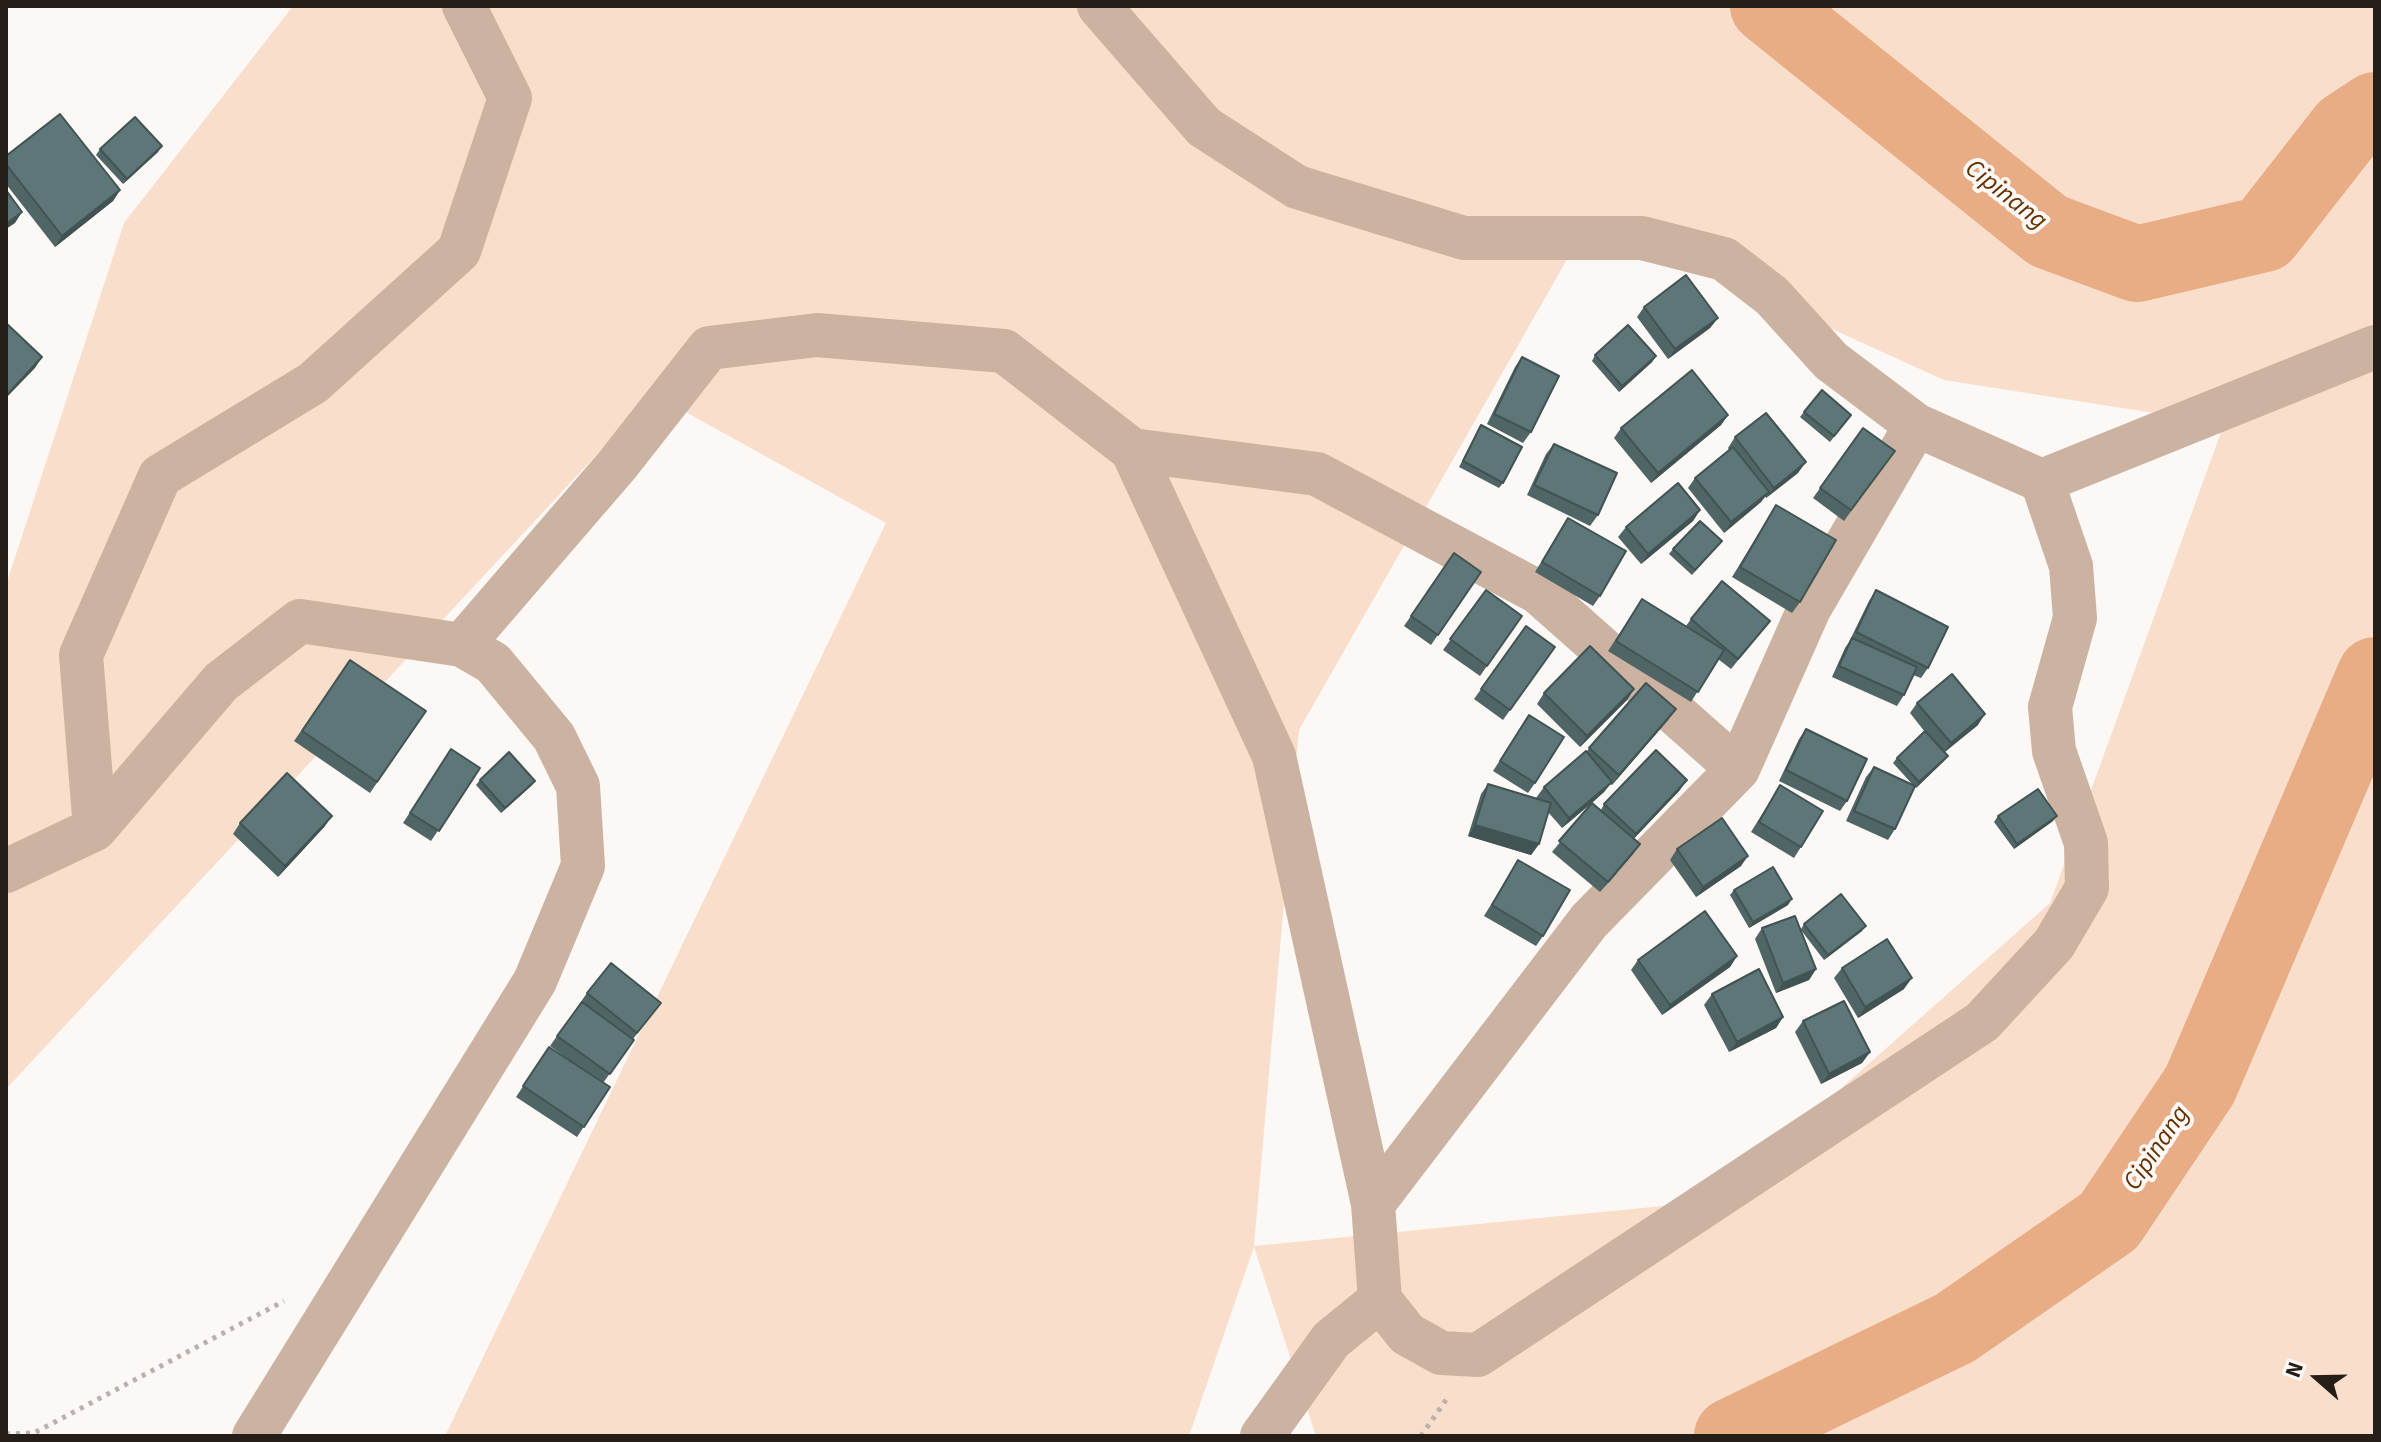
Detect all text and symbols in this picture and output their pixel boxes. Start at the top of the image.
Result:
water label: Cipinang [1958,154,2052,238]
water label: Cipinang [2118,1101,2198,1197]
north arrow [2277,1338,2357,1418]
text: N [2277,1357,2312,1382]

